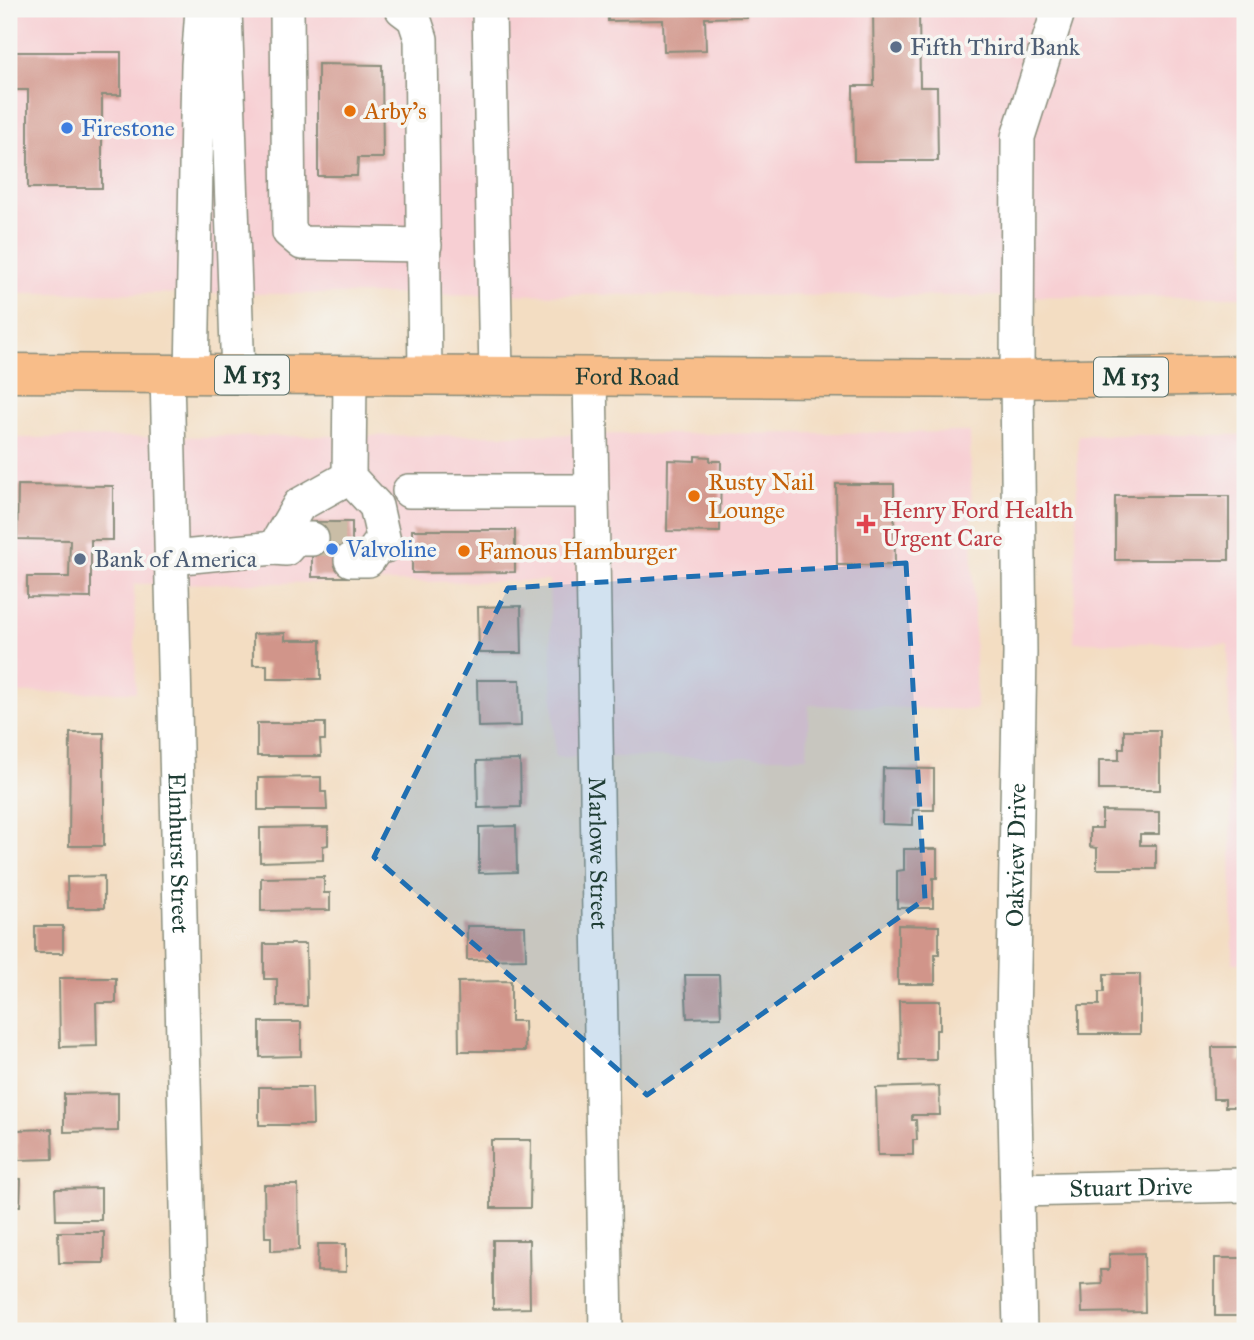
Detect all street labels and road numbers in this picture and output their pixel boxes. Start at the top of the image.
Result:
road number: M 153 [215,356,289,394]
road number: M 153 [1094,358,1168,396]
street label: Ford Road [575,361,679,392]
street label: Elmhurst Street [162,772,195,934]
street label: Marlowe Street [582,776,614,930]
street label: Oakview Drive [1000,783,1033,927]
street label: Stuart Drive [1069,1171,1193,1204]

